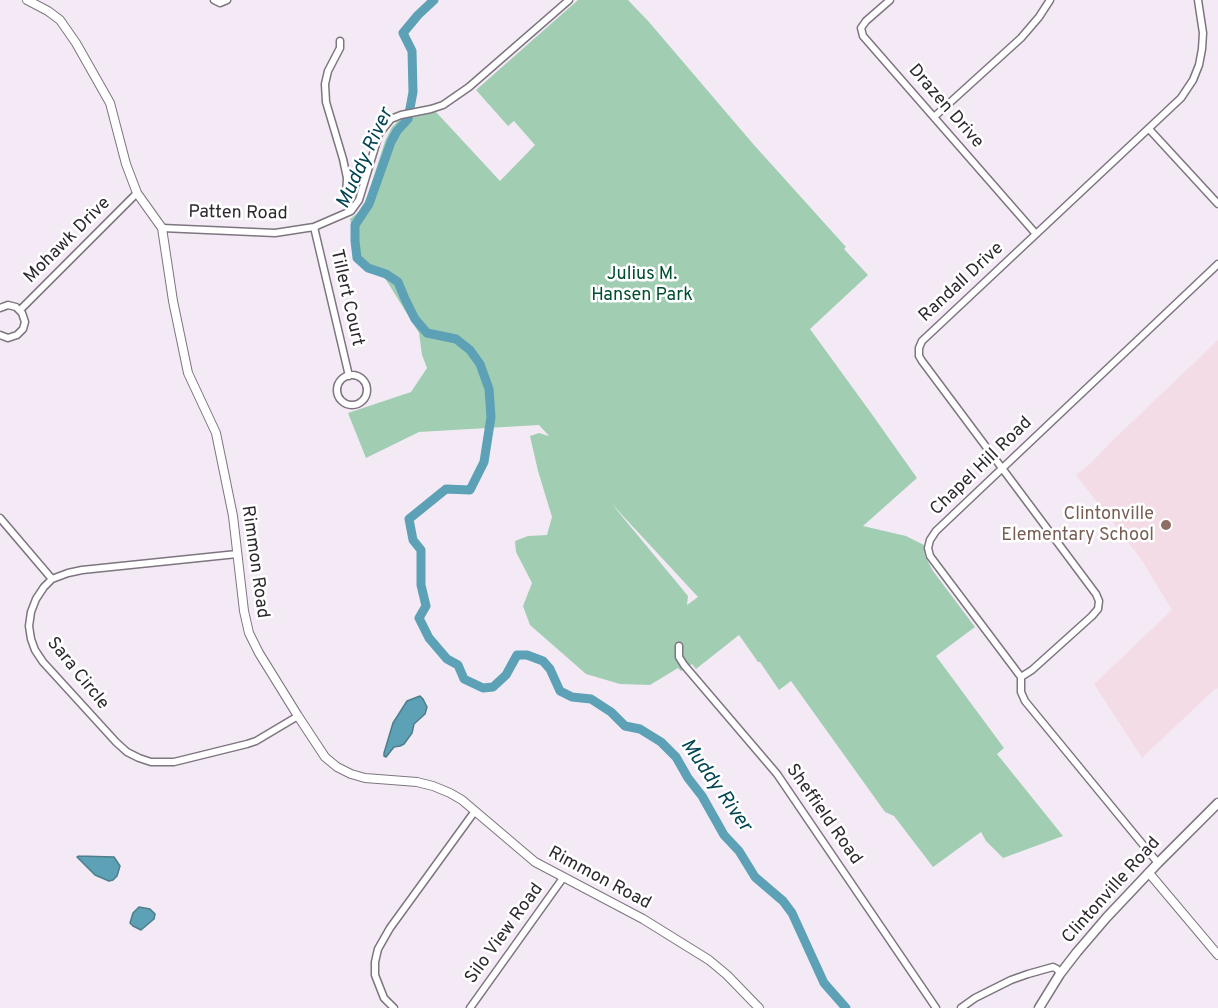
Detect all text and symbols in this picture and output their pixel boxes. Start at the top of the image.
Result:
street label: Drazen Drive [903,61,987,153]
water label: Muddy River [332,105,400,213]
street label: Mohawk Drive [20,193,116,289]
street label: Patten Road [188,202,288,226]
street label: Randall Drive [915,238,1009,328]
street label: Tillert Court [324,247,368,349]
park label: Julius M. Hansen Park [591,264,693,306]
street label: Chapel Hill Road [927,413,1037,521]
street label: Rimmon Road [235,504,273,620]
place label: Clintonville Elementary School [1001,504,1154,546]
marker: Clintonville Elementary School [1159,518,1173,532]
street label: Sara Circle [41,633,113,715]
water label: Muddy River [674,735,756,837]
street label: Sheffield Road [780,760,866,870]
street label: Clintonville Road [1058,833,1166,949]
street label: Rimmon Road [544,843,654,915]
street label: Silo View Road [461,880,549,988]

